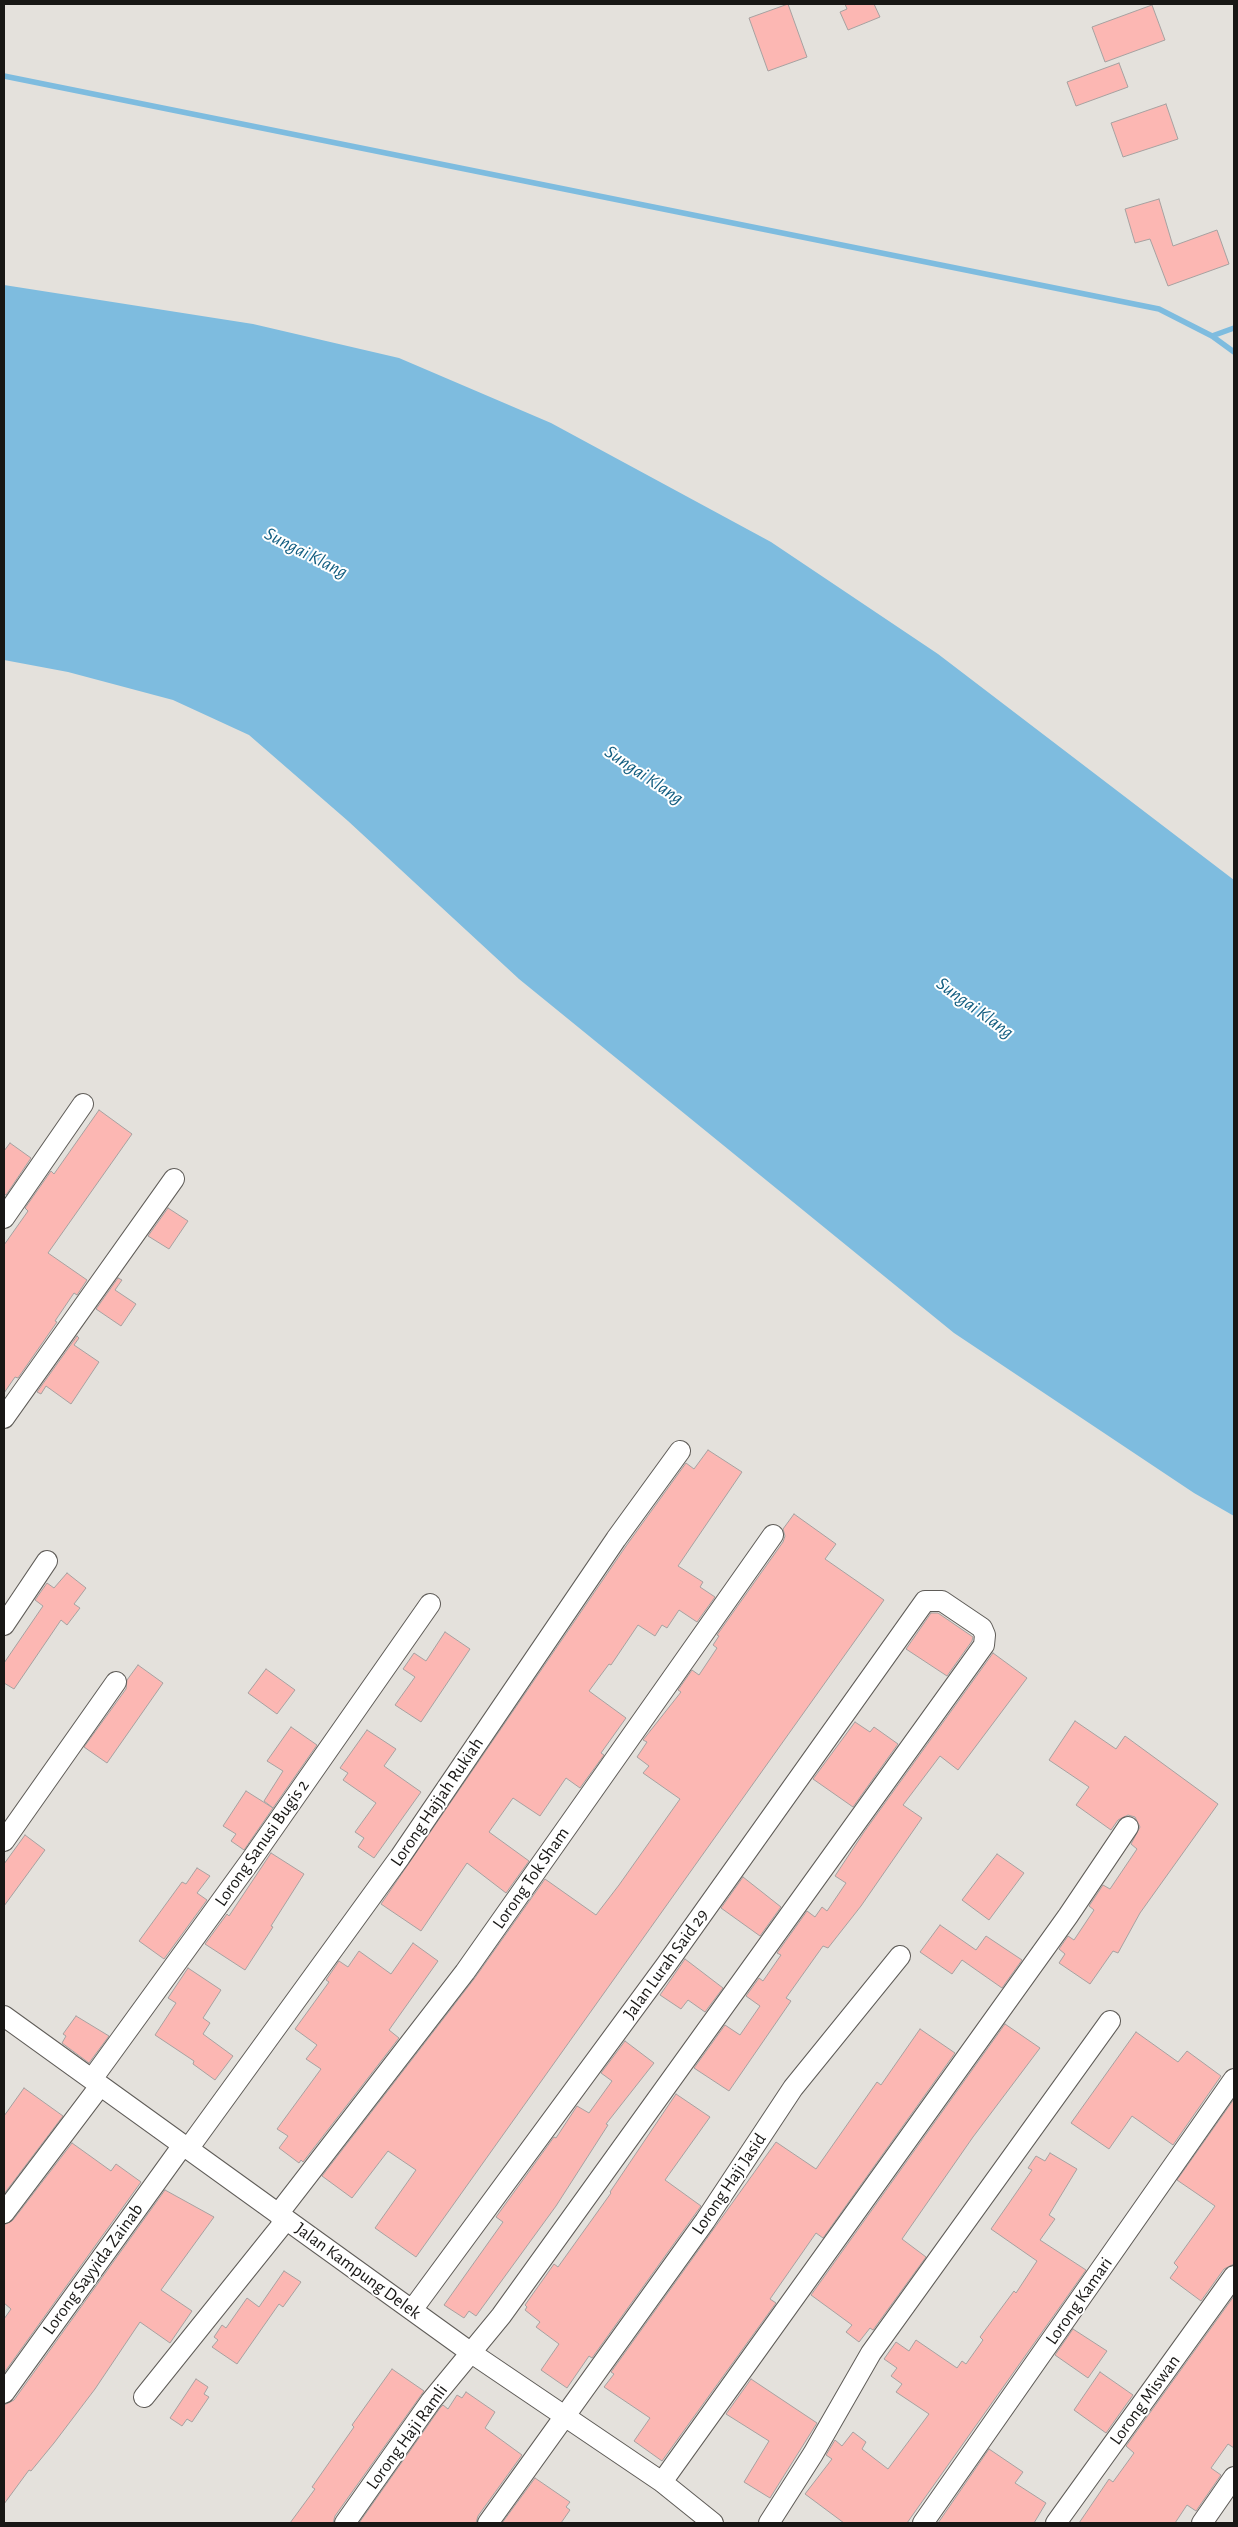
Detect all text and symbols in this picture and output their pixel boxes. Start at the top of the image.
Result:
water label: Sungai Klang [261,522,351,584]
water label: Sungai Klang [600,740,688,810]
water label: Sungai Klang [932,972,1018,1044]
street label: Lorong Hajjah Rukiah [386,1733,488,1871]
street label: Lorong Sanusi Bugis 2 [210,1775,314,1911]
street label: Lorong Tok Sham [488,1823,574,1933]
street label: Jalan Lurah Said 29 [619,1905,713,2023]
street label: Lorong Haji Jasid [687,2129,771,2239]
street label: Lorong Sayyida Zainab [38,2199,148,2339]
street label: Jalan Kampung Delek [291,2218,425,2324]
street label: Lorong Kamari [1041,2253,1117,2349]
street label: Lorong Miswan [1105,2351,1185,2449]
street label: Lorong Haji Ramli [362,2380,452,2494]

